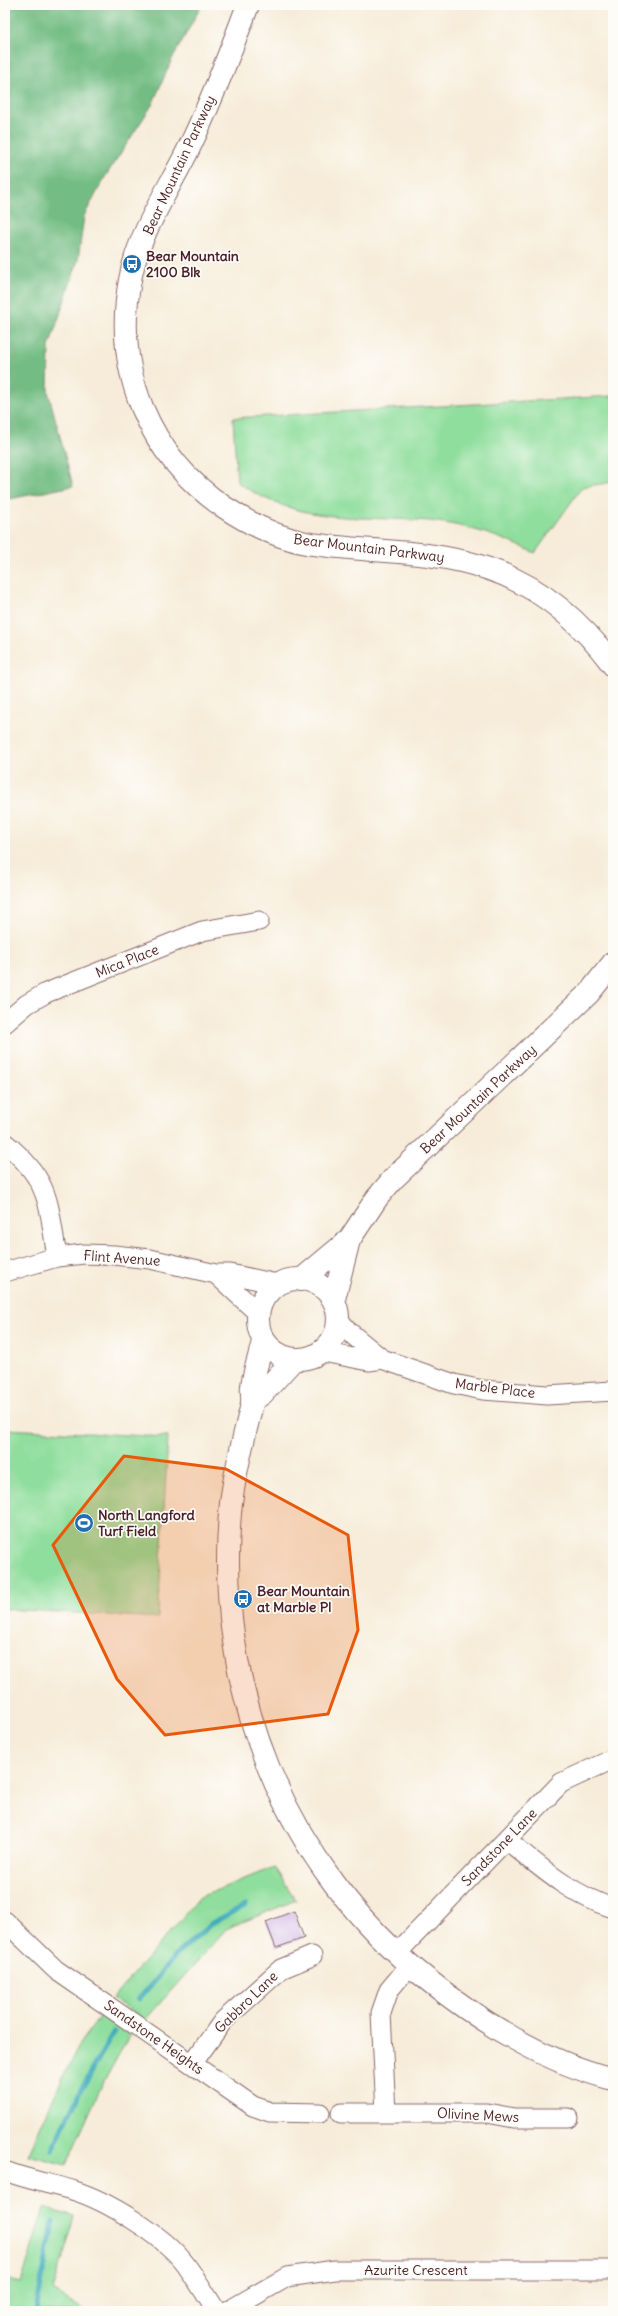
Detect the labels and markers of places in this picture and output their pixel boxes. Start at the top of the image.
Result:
place label: Bear Mountain 2100 Blk [146,247,239,281]
bus stop icon: Bear Mountain 2100 Blk [121,253,143,275]
place label: North Langford Turf Field [98,1506,196,1540]
sports icon: North Langford Turf Field [73,1512,95,1534]
place label: Bear Mountain at Marble Pl [257,1582,350,1616]
bus stop icon: Bear Mountain at Marble Pl [232,1588,254,1610]

